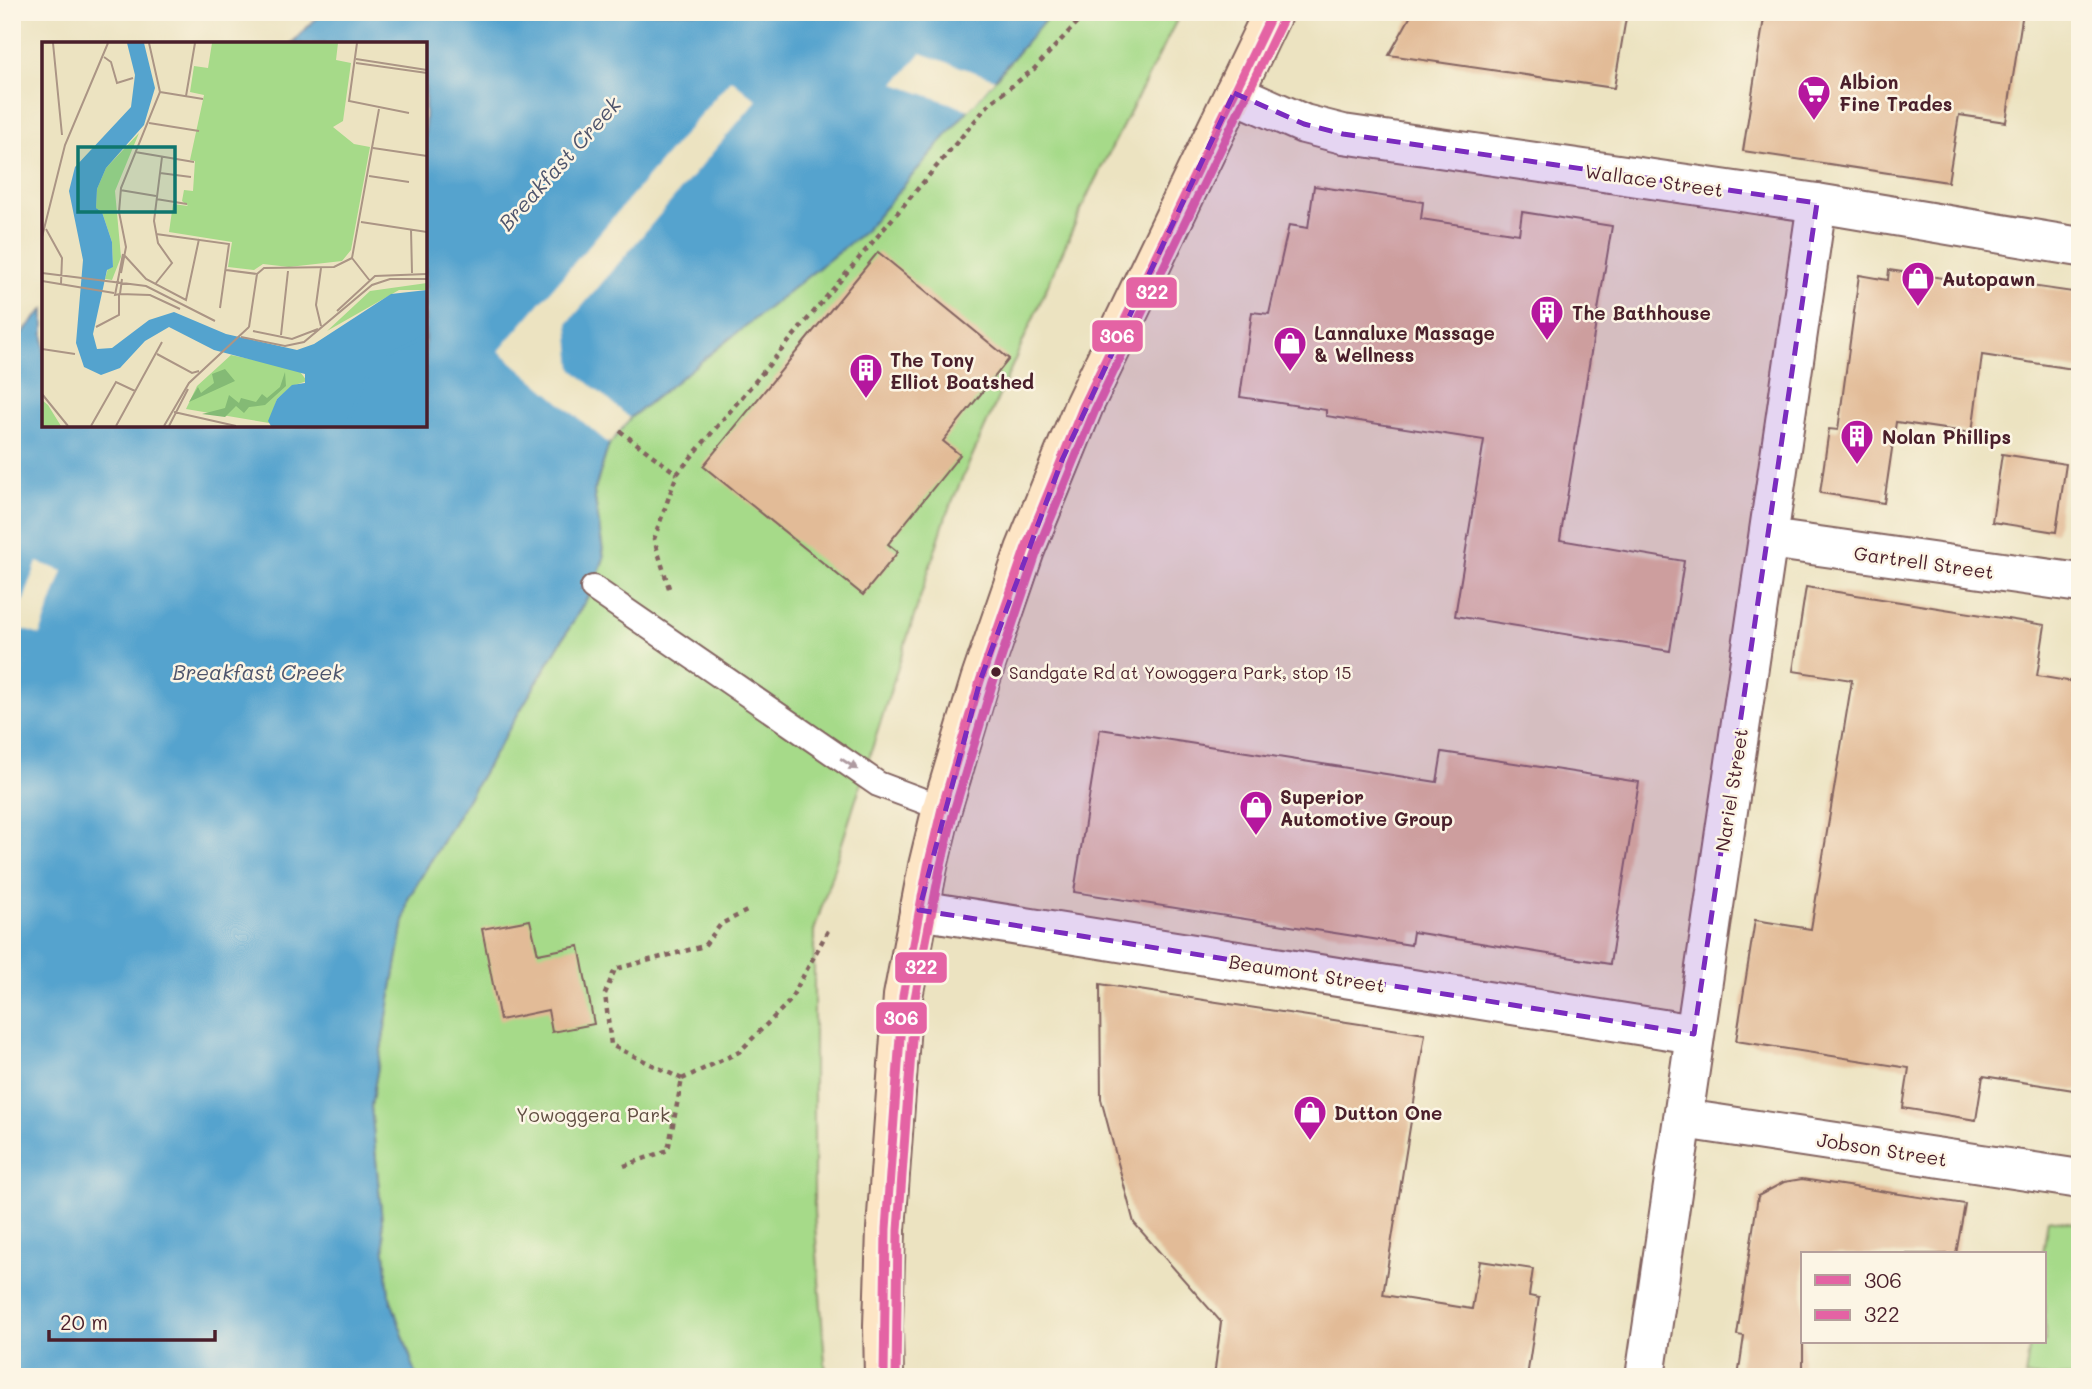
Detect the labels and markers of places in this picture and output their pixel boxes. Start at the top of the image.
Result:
place label: Albion Fine Trades [1839,69,1952,116]
supermarket icon: Albion Fine Trades [1795,73,1833,122]
shop icon: Autopawn [1899,259,1937,308]
place label: Autopawn [1942,266,2035,291]
building icon: The Bathhouse [1528,293,1566,342]
place label: The Bathhouse [1572,300,1711,325]
place label: Lannaluxe Massage & Wellness [1314,320,1495,367]
shop icon: Lannaluxe Massage & Wellness [1271,324,1309,373]
place label: The Tony Elliot Boatshed [890,347,1034,394]
building icon: The Tony Elliot Boatshed [847,351,885,400]
building icon: Nolan Phillips [1838,417,1876,466]
place label: Nolan Phillips [1882,424,2011,449]
place label: Sandgate Rd at Yowoggera Park, stop 15 [1009,661,1352,683]
marker: Sandgate Rd at Yowoggera Park, stop 15 [989,665,1003,679]
place label: Superior Automotive Group [1280,784,1453,831]
shop icon: Superior Automotive Group [1237,788,1275,837]
shop icon: Dutton One [1291,1093,1329,1142]
place label: Dutton One [1334,1100,1442,1125]

